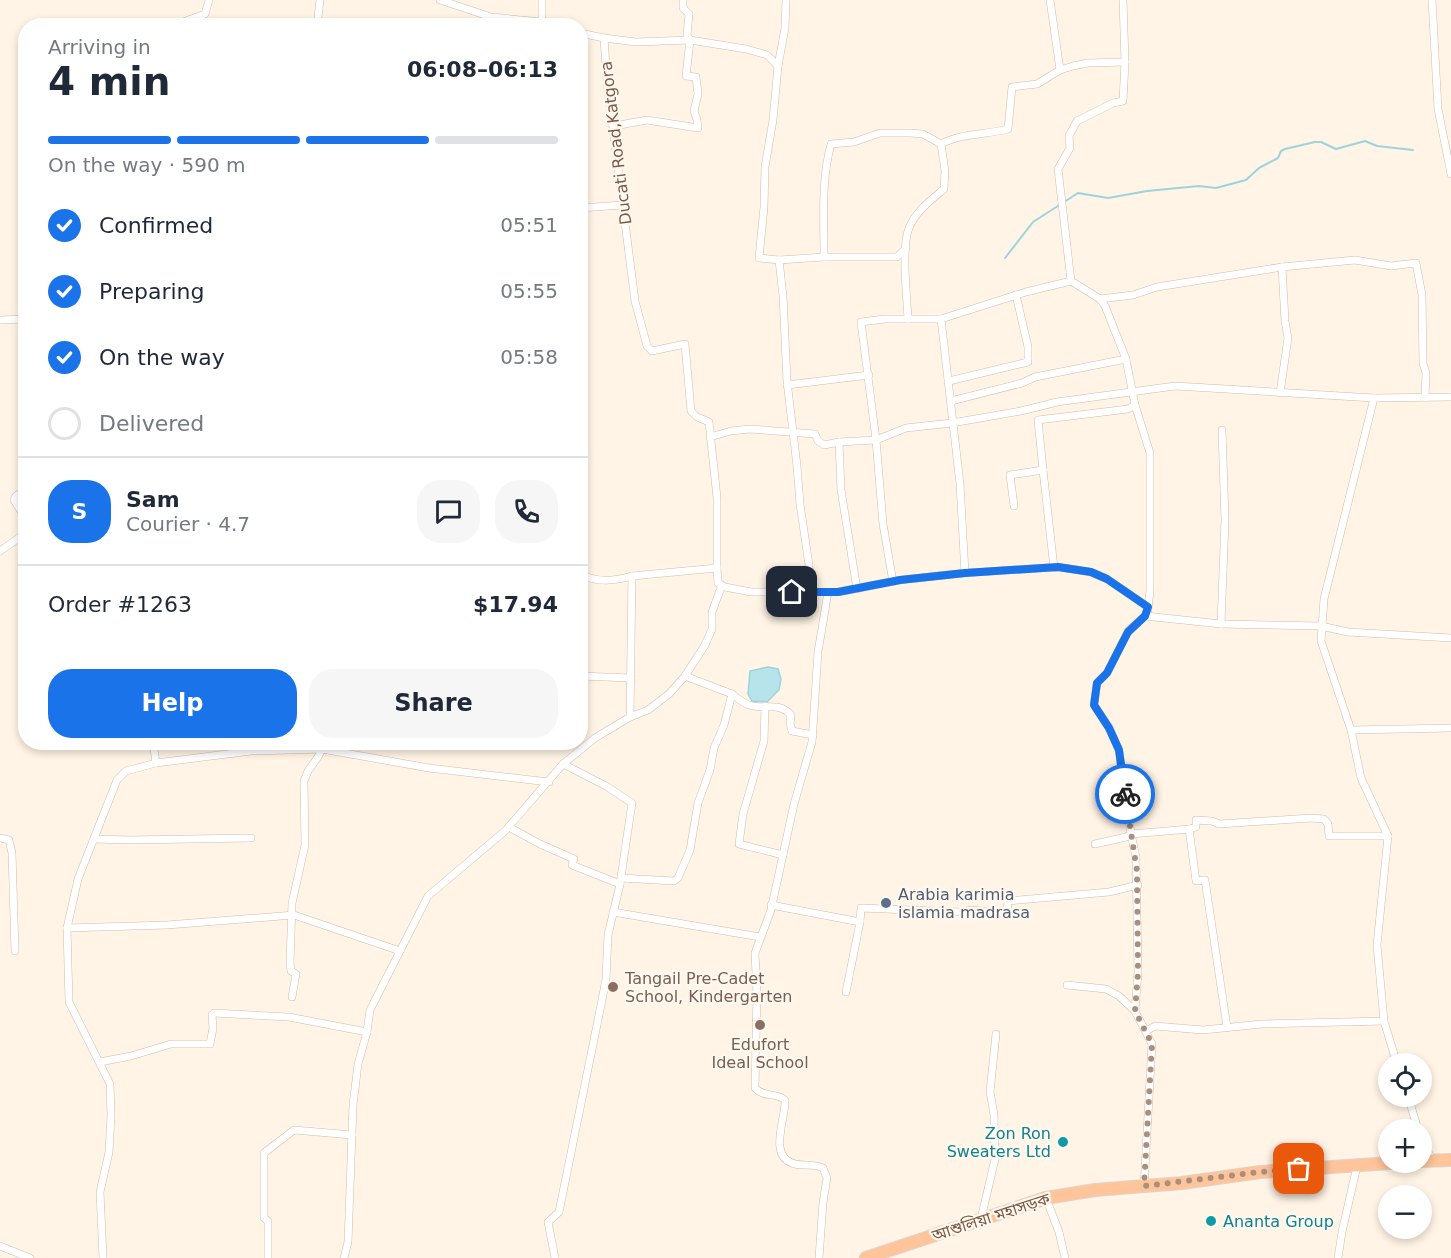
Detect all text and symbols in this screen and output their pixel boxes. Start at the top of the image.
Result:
text: Arriving in [48,35,151,59]
text: 06:08–06:13 [407,57,558,82]
text: 4 min [48,59,170,104]
street label: Ducati Road,Katgora [597,60,635,226]
text: On the way · 590 m [48,153,246,177]
icon: check [48,209,81,242]
text: Confirmed [99,213,213,238]
text: 05:51 [500,213,558,237]
icon: check [48,275,81,308]
text: Preparing [99,279,205,304]
text: 05:55 [500,279,558,303]
icon: check [48,341,81,374]
text: On the way [99,345,225,370]
text: 05:58 [500,345,558,369]
text: Delivered [99,411,204,436]
button: chat [417,480,480,543]
button: phone [495,480,558,543]
text: Sam [126,487,180,512]
text: S [72,499,87,524]
text: Courier · 4.7 [126,512,250,536]
pin [766,566,817,617]
icon: home [775,575,808,608]
text: Order #1263 [48,592,192,617]
text: $17.94 [473,592,558,617]
button: Help [48,669,297,738]
button: Share [309,669,558,738]
courier [1095,764,1155,824]
icon: bike [1109,778,1142,811]
place label: Arabia karimia islamia madrasa [898,885,1030,922]
marker: Arabia karimia islamia madrasa [879,896,893,910]
place label: Tangail Pre-Cadet School, Kindergarten [624,969,792,1006]
marker: Tangail Pre-Cadet School, Kindergarten [606,980,620,994]
marker: Edufort Ideal School [753,1018,767,1032]
place label: Edufort Ideal School [711,1035,809,1072]
map controls [1378,1053,1432,1239]
button: locate [1378,1053,1432,1107]
button: + [1378,1119,1432,1173]
place label: Zon Ron Sweaters Ltd [947,1124,1051,1161]
marker: Zon Ron Sweaters Ltd [1056,1135,1070,1149]
pin [1273,1143,1324,1194]
icon: bag [1282,1152,1315,1185]
button: − [1378,1185,1432,1239]
street label: আশুলিয়া মহাসড়ক [929,1189,1053,1245]
place label: Ananta Group [1223,1212,1334,1231]
marker: Ananta Group [1204,1214,1218,1228]

